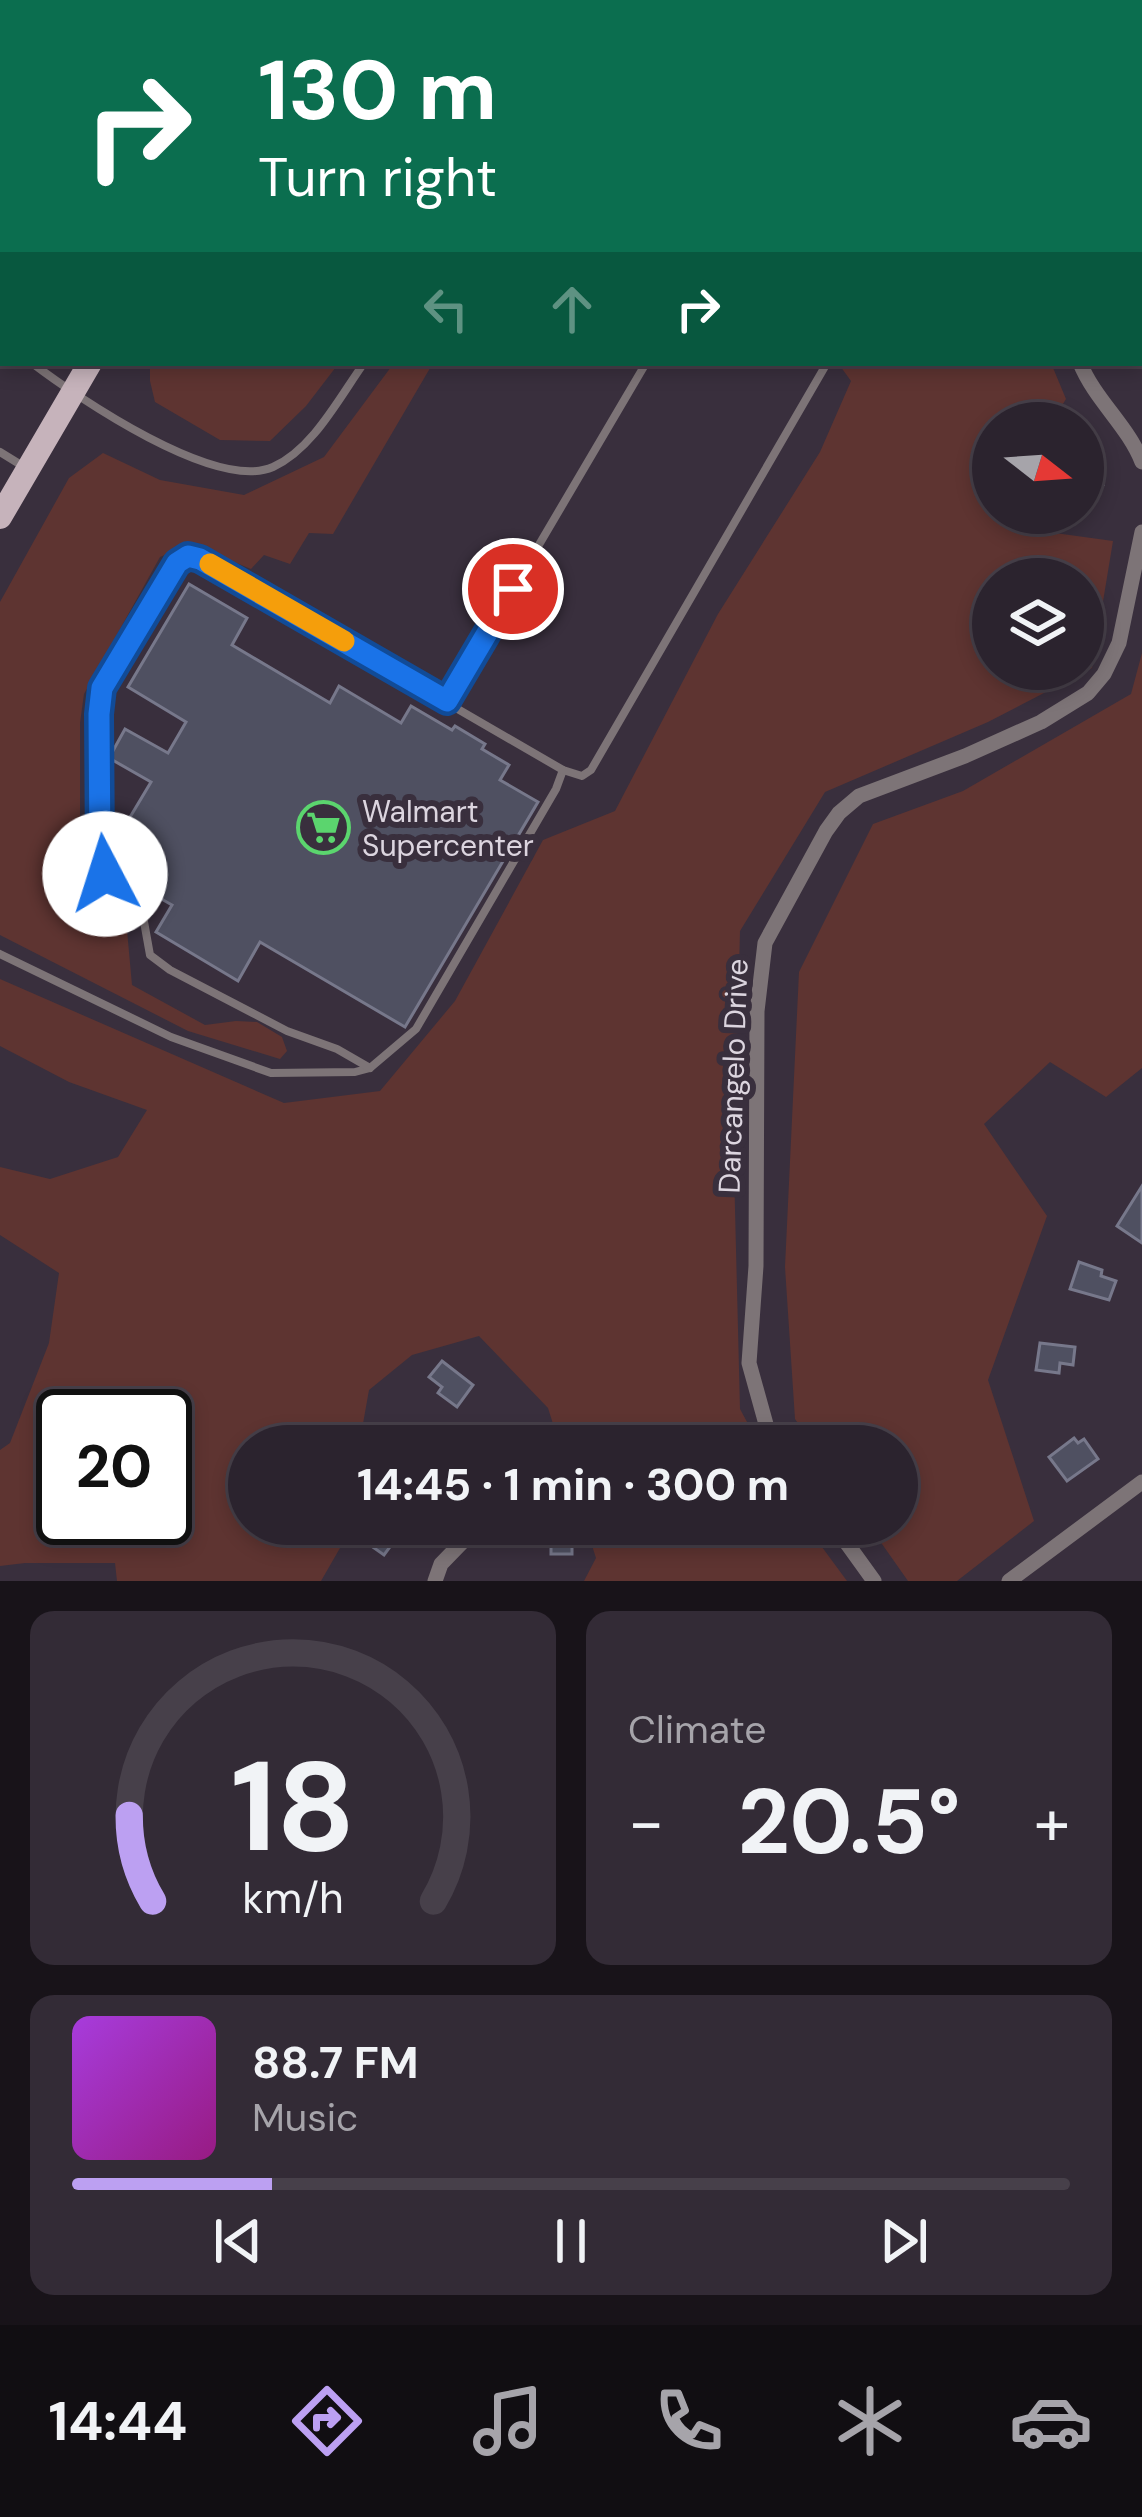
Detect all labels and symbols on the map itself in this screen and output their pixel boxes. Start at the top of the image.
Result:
north arrow [972,402,1104,534]
pin [462,538,564,640]
place label: Walmart Supercenter [362,792,534,865]
supermarket icon: Walmart Supercenter [295,800,351,856]
position arrow [42,811,168,937]
street label: Darcangelo Drive [709,958,757,1194]
speed limit sign: 20 [36,1389,192,1545]

